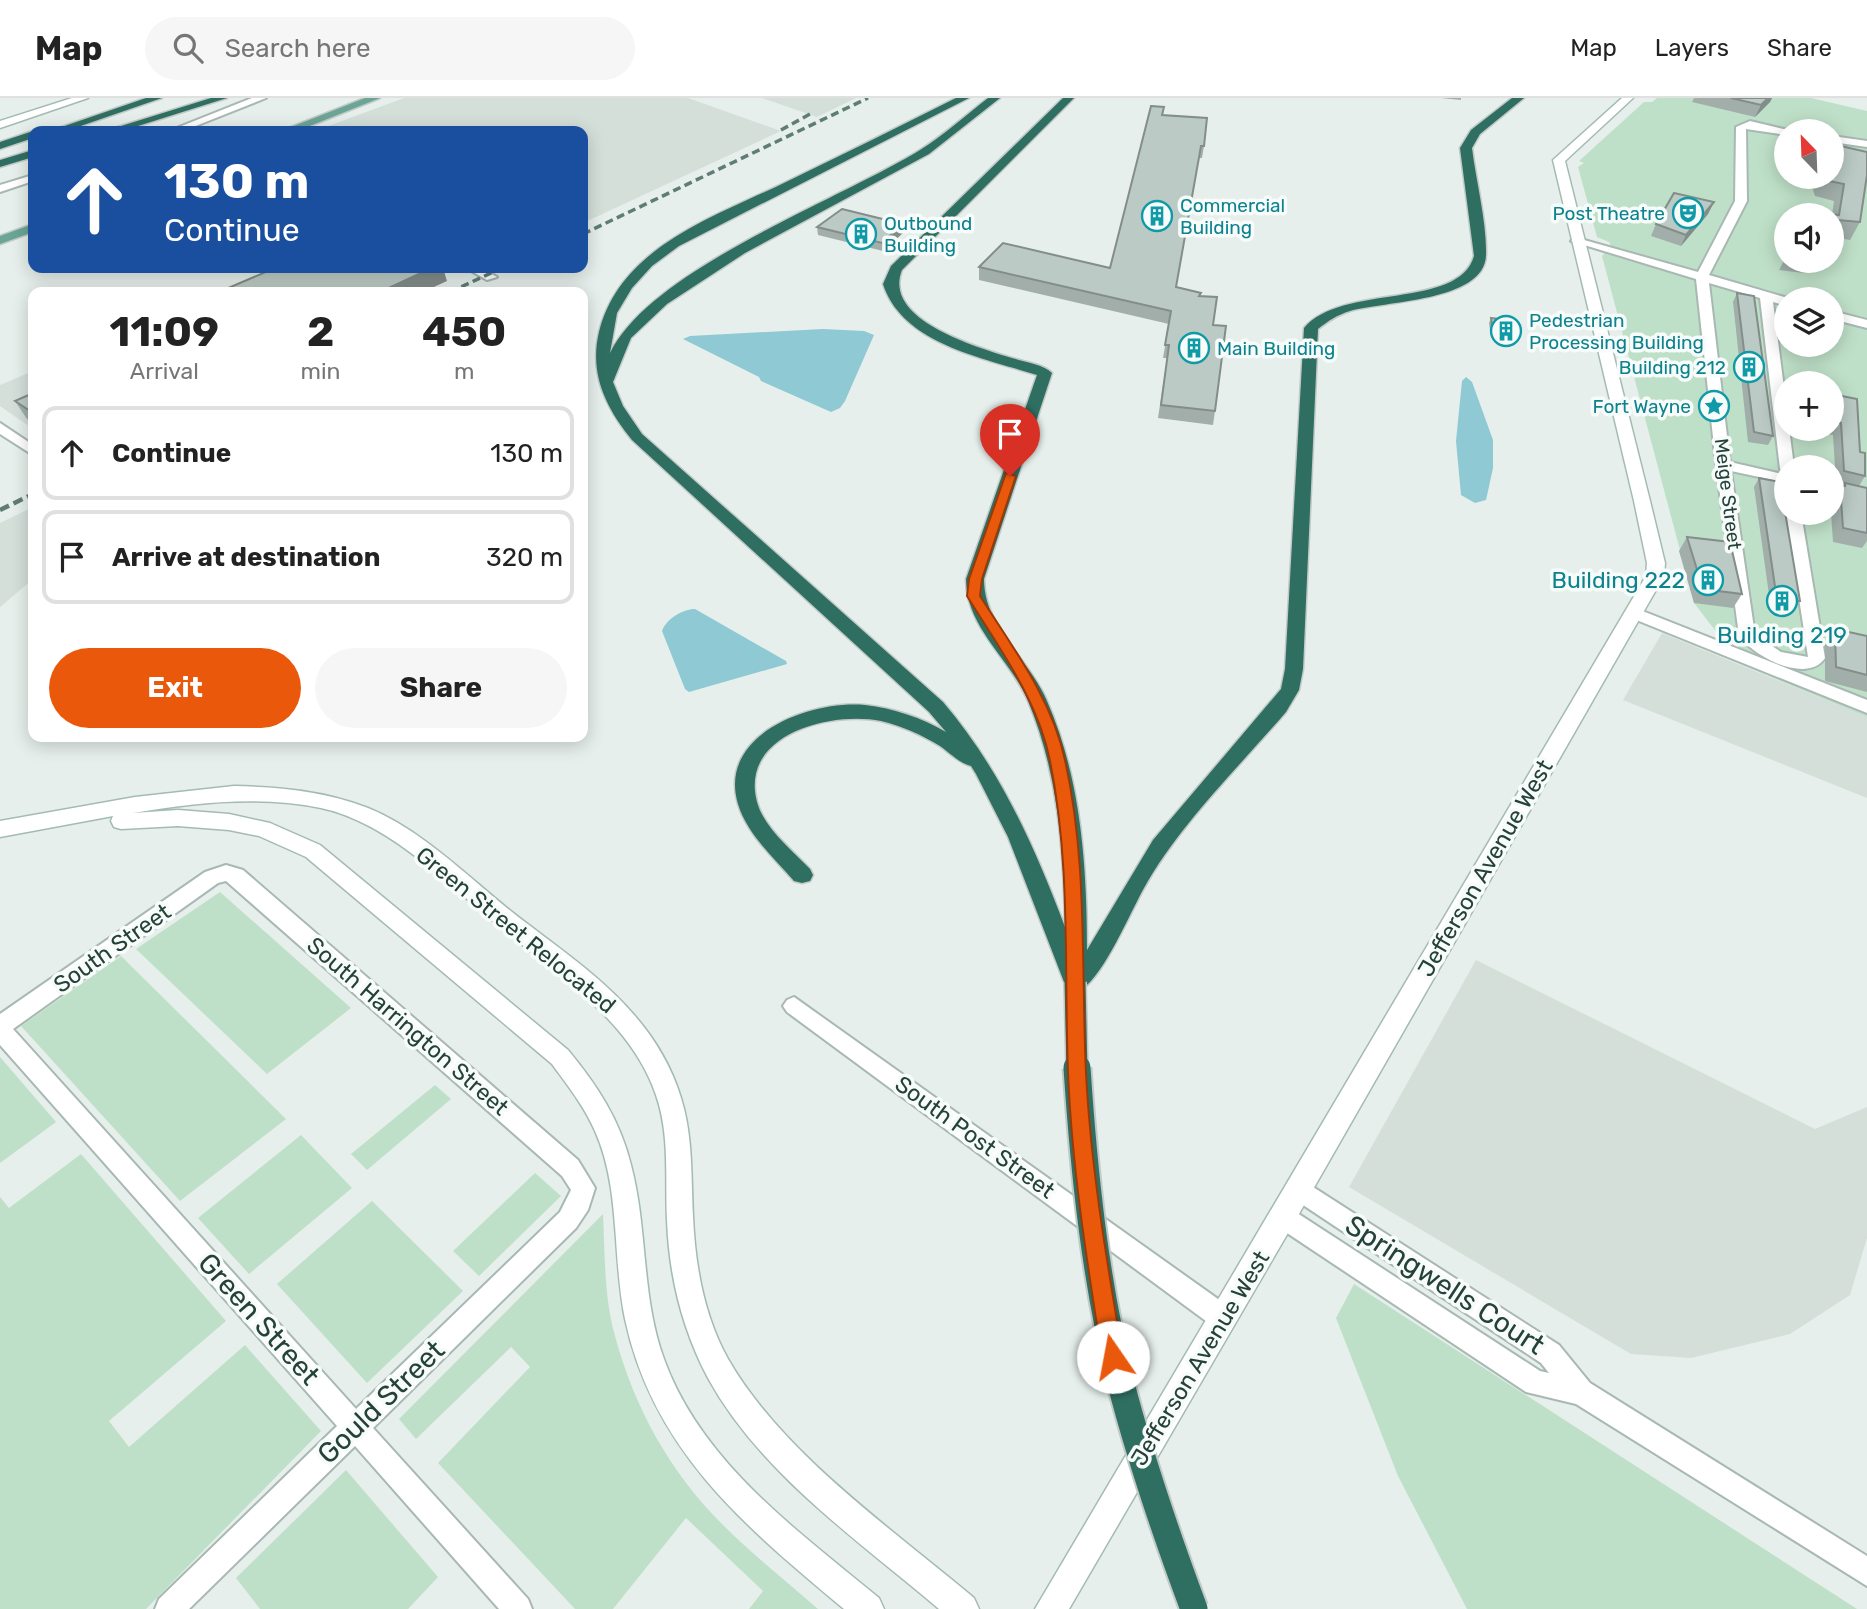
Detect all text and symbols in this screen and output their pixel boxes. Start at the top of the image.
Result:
search box [145,17,635,80]
text: Map [35,29,103,68]
icon: search [169,29,207,67]
text: Search here [225,33,370,64]
text: Map [1570,34,1617,62]
text: Layers [1655,34,1729,62]
text: Share [1767,34,1832,62]
north arrow [1774,119,1844,189]
map controls [1774,119,1844,525]
text: 130 m [164,152,309,210]
icon: ahead [49,154,140,245]
place label: Commercial Building [1180,194,1285,239]
theatre icon: Post Theatre [1671,196,1705,230]
building icon: Commercial Building [1140,199,1174,233]
place label: Post Theatre [1552,202,1665,225]
button: sound [1774,203,1844,273]
text: Continue [164,211,300,249]
place label: Outbound Building [884,212,972,257]
building icon: Outbound Building [844,217,878,251]
button: layers [1774,287,1844,357]
text: 11:09 [110,307,219,357]
text: 2 [307,307,334,357]
text: 450 [422,307,506,357]
place label: Pedestrian Processing Building [1529,309,1704,354]
building icon: Pedestrian Processing Building [1489,314,1523,348]
building icon: Main Building [1177,331,1211,365]
place label: Main Building [1217,337,1335,360]
building icon: Building 212 [1732,350,1766,384]
place label: Building 212 [1619,356,1726,379]
text: Arrival [130,357,199,385]
text: min [301,357,341,385]
text: m [454,357,474,385]
button: + [1774,371,1844,441]
place icon: Fort Wayne [1697,389,1731,423]
place label: Fort Wayne [1593,395,1691,418]
pin [980,404,1040,476]
icon: arrive [991,415,1029,453]
icon: ahead [53,434,91,472]
street label: Meige Street [1710,437,1746,551]
text: Continue [112,438,231,469]
text: 130 m [490,438,563,469]
button: − [1774,455,1844,525]
icon: arrive [53,538,91,576]
text: Arrive at destination [112,542,380,573]
text: 320 m [486,542,563,573]
building icon: Building 222 [1691,563,1725,597]
place label: Building 222 [1552,566,1685,594]
building icon: Building 219 [1765,584,1799,618]
place label: Building 219 [1717,621,1847,649]
button: Exit [49,648,301,728]
button: Share [315,648,567,728]
street label: Jefferson Avenue West [1411,755,1559,981]
street label: Green Street Relocated [410,841,622,1019]
street label: South Street [48,897,176,999]
street label: South Harrington Street [301,931,515,1121]
street label: South Post Street [890,1070,1060,1204]
street label: Springwells Court [1339,1208,1551,1362]
street label: Jefferson Avenue West [1125,1245,1275,1471]
street label: Green Street [191,1246,327,1392]
position arrow [1076,1320,1150,1394]
street label: Gould Street [311,1333,451,1471]

